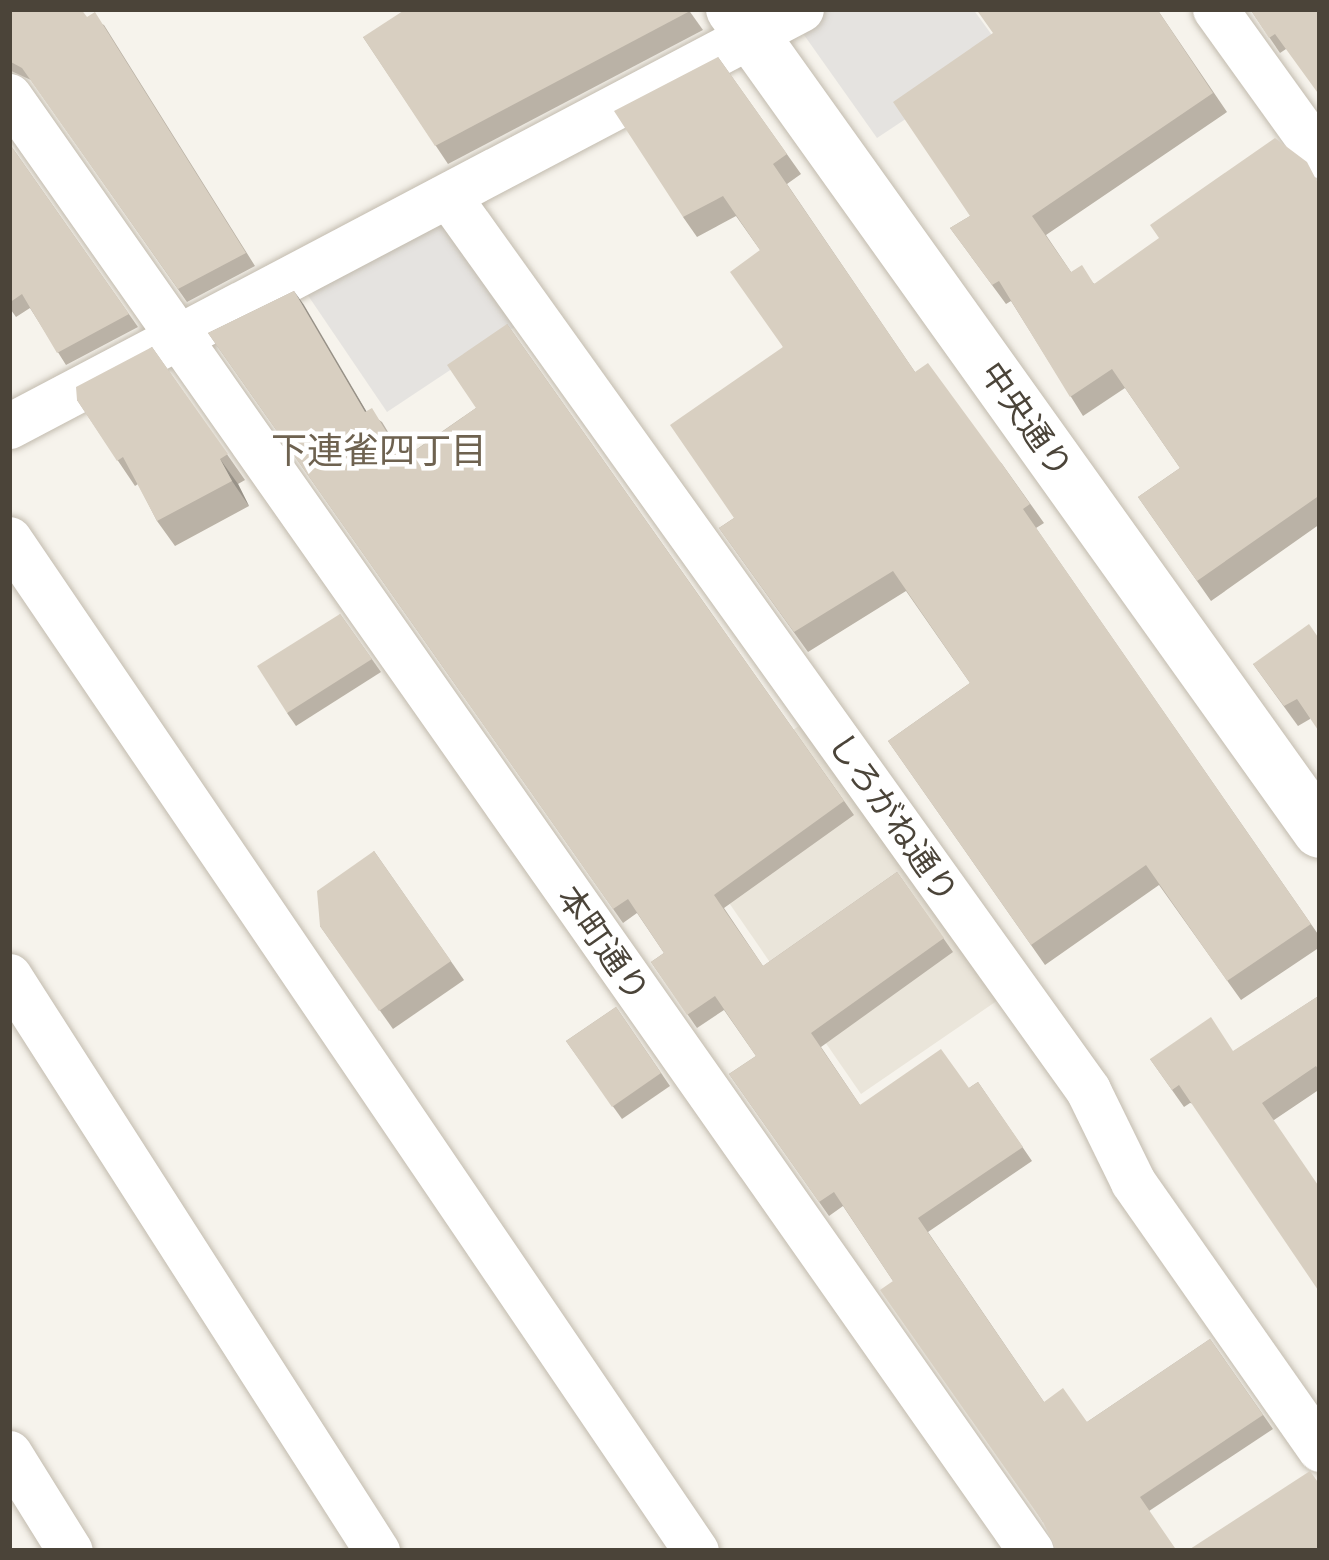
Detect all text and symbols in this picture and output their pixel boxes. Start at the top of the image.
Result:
street label: 中央通り [972,355,1080,485]
district label: 下連雀四丁目 [271,430,487,474]
street label: しろがね通り [820,726,966,910]
street label: 本町通り [549,879,657,1009]

